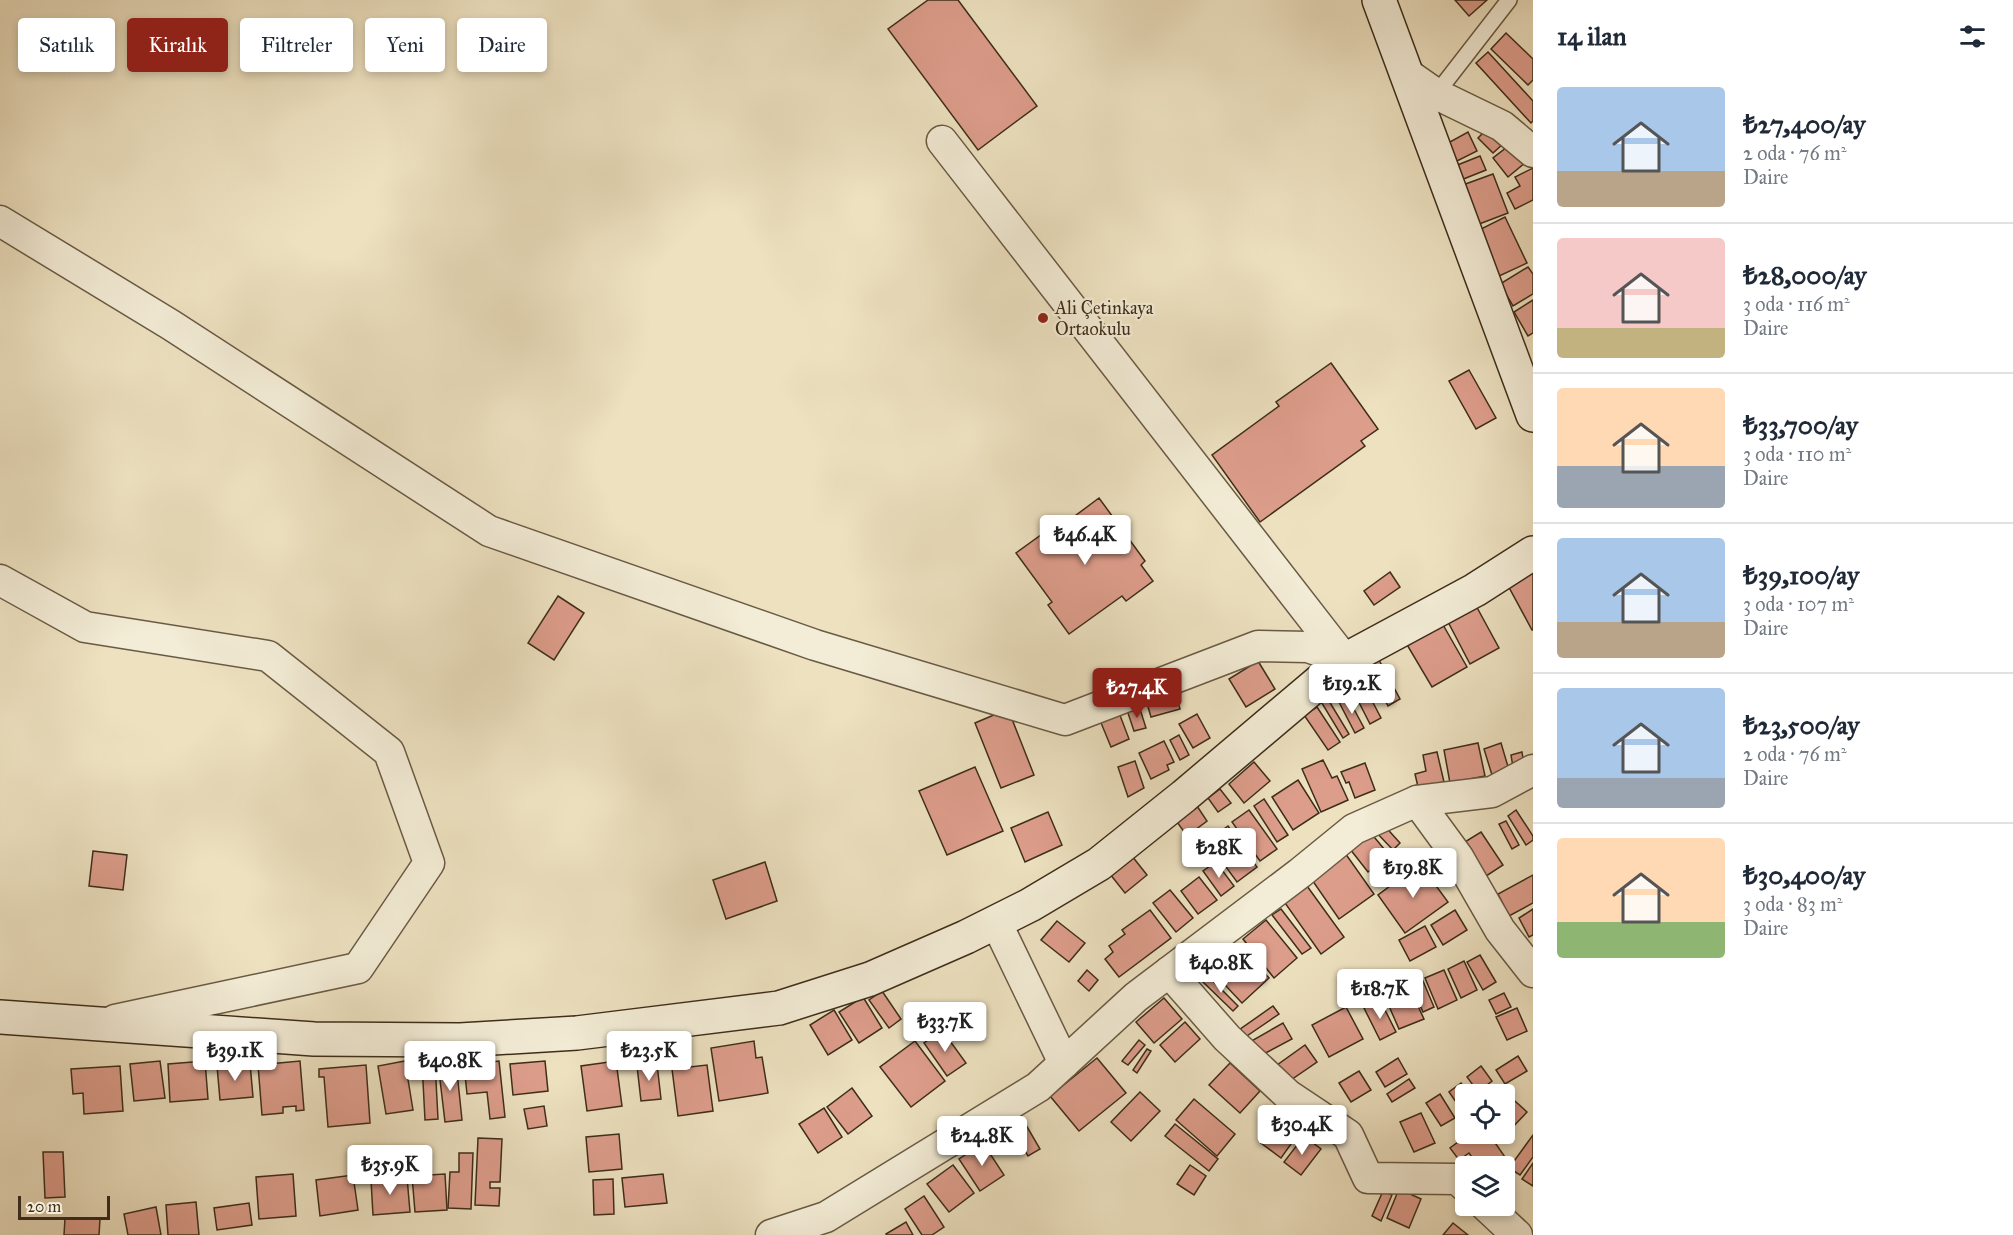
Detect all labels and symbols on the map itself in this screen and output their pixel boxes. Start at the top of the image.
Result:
place label: Ali Çetinkaya Ortaokulu [1054,297,1154,340]
marker: Ali Çetinkaya Ortaokulu [1036,311,1050,325]
pin: ₺46.4K [1036,515,1134,566]
pin: ₺19.2K [1303,664,1401,715]
pin: ₺27.4K [1088,668,1186,719]
pin: ₺28K [1183,828,1255,879]
pin: ₺19.8K [1364,848,1462,899]
pin: ₺40.8K [1172,943,1270,994]
pin: ₺18.7K [1331,969,1429,1020]
pin: ₺33.7K [896,1002,994,1053]
pin: ₺39.1K [186,1031,284,1082]
pin: ₺23.5K [600,1031,698,1082]
pin: ₺40.8K [401,1041,499,1092]
pin: ₺30.4K [1253,1105,1351,1156]
pin: ₺24.8K [933,1116,1031,1167]
pin: ₺35.9K [341,1145,439,1196]
scale bar [18,1193,110,1220]

